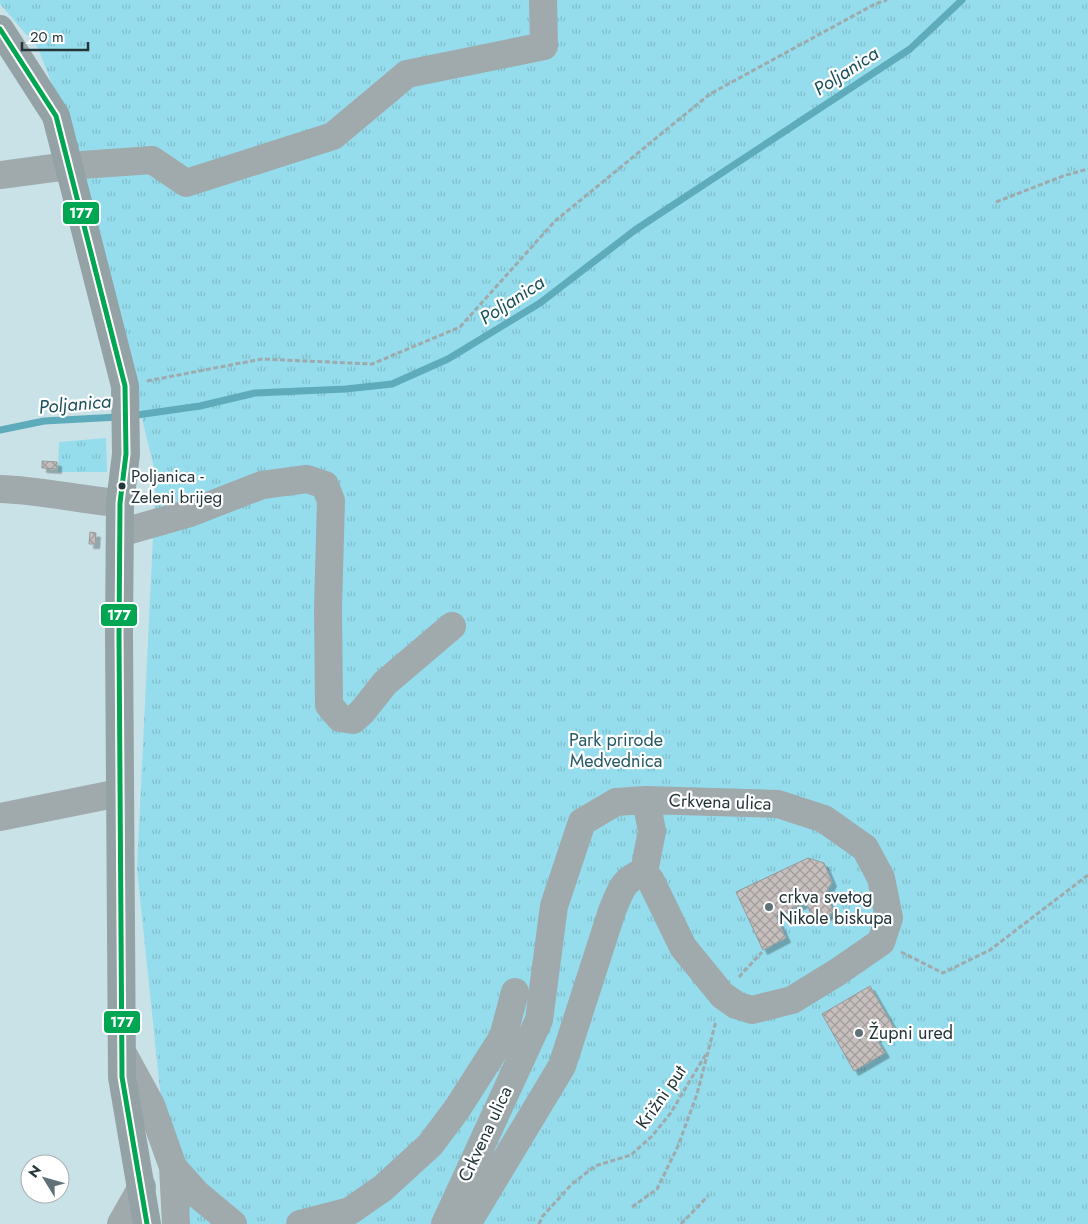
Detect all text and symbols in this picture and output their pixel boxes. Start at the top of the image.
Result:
scale bar [22,20,89,52]
text: 20 m [30,26,64,48]
water label: Poljanica [808,40,884,102]
line badge: 177 [62,201,100,225]
text: 177 [69,203,94,223]
water label: Poljanica [474,269,550,331]
water label: Poljanica [38,387,113,421]
place label: Poljanica - Zeleni brijeg [131,464,222,509]
marker: Poljanica - Zeleni brijeg [117,481,127,491]
line badge: 177 [100,603,138,627]
text: 177 [107,605,132,625]
park label: Park prirode Medvednica [569,727,663,774]
street label: Crkvena ulica [668,787,772,817]
place label: crkva svetog Nikole biskupa [779,884,892,931]
marker: crkva svetog Nikole biskupa [763,901,775,913]
line badge: 177 [103,1010,141,1034]
text: 177 [110,1012,135,1032]
place label: Župni ured [869,1020,953,1046]
marker: Župni ured [853,1027,865,1039]
street label: Križni put [629,1059,693,1134]
street label: Crkvena ulica [452,1082,518,1186]
north arrow [20,1154,70,1204]
text: N [23,1161,46,1182]

